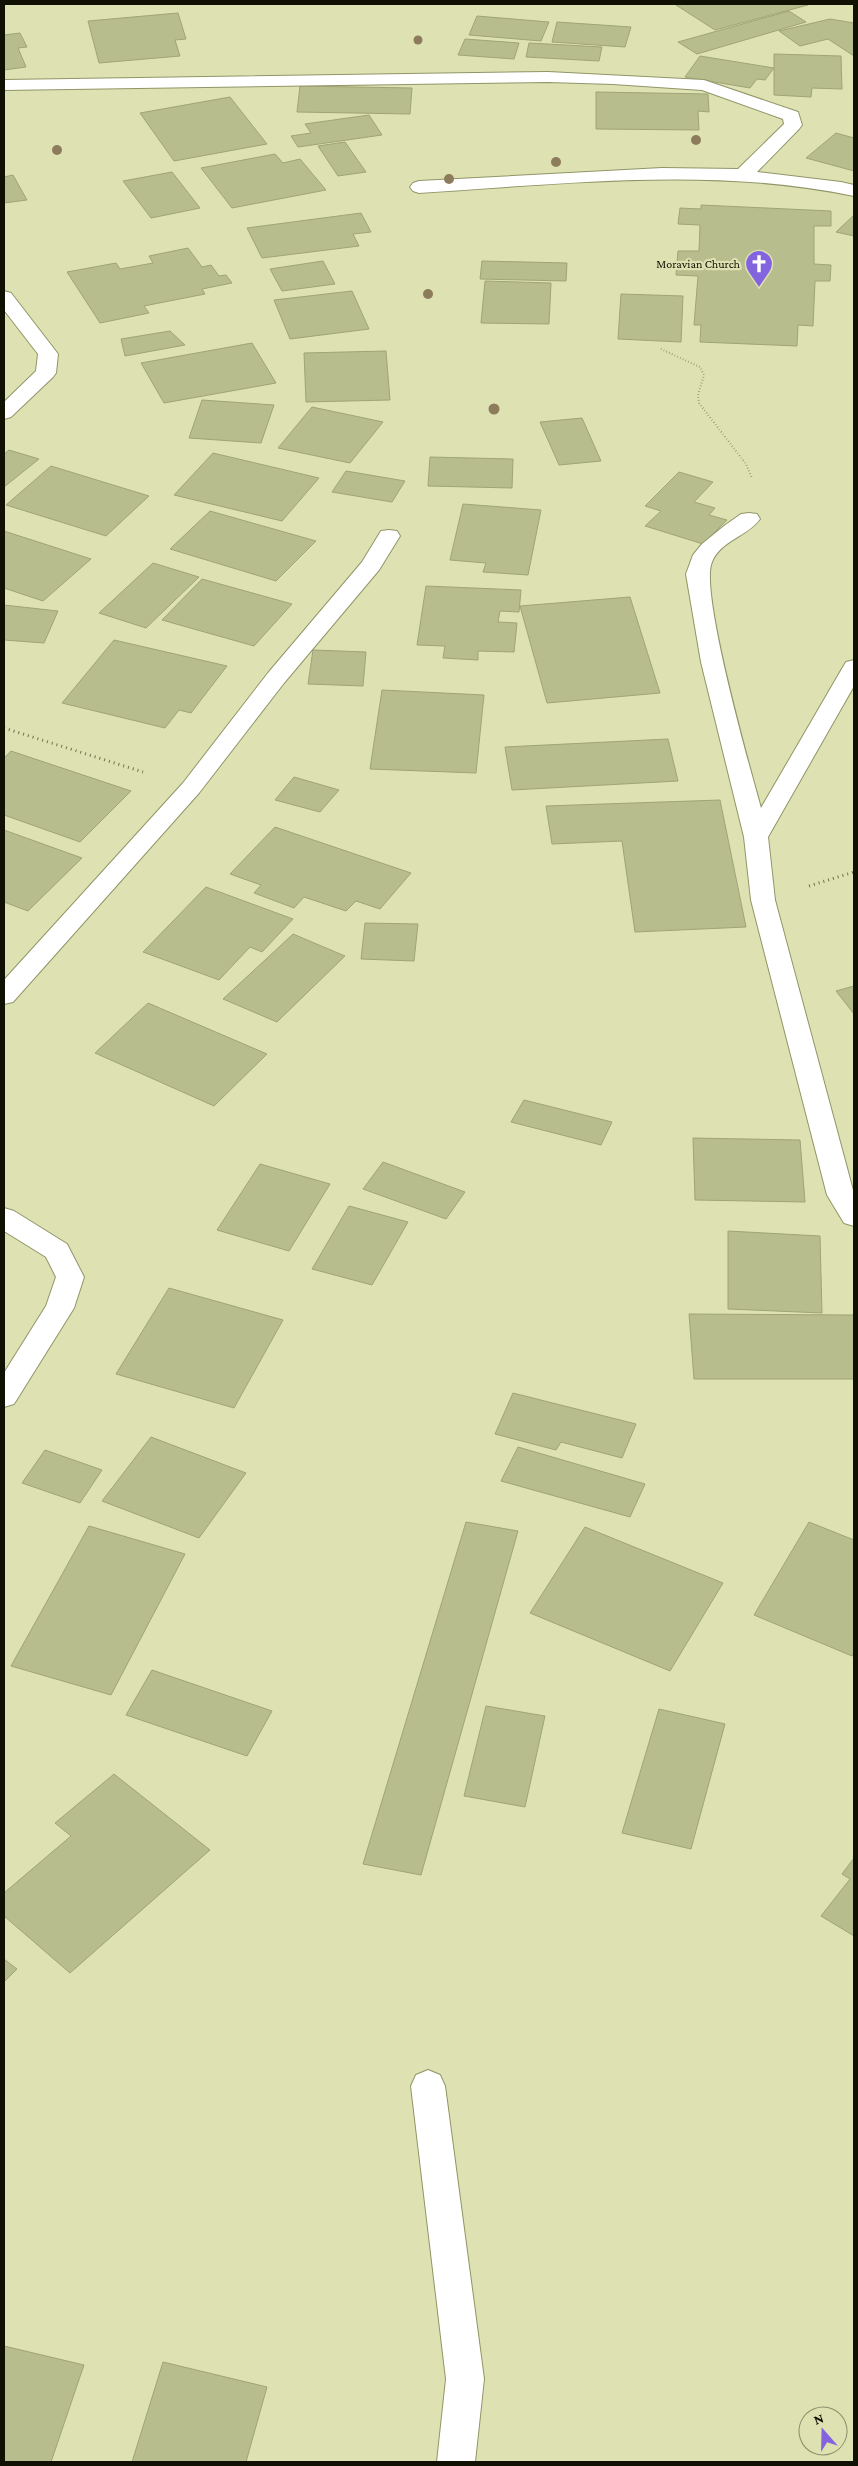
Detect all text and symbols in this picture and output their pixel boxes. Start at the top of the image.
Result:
church icon: Moravian Church [744,249,774,288]
place label: Moravian Church [656,257,741,271]
north arrow [798,2406,848,2456]
text: N [811,2409,826,2428]

